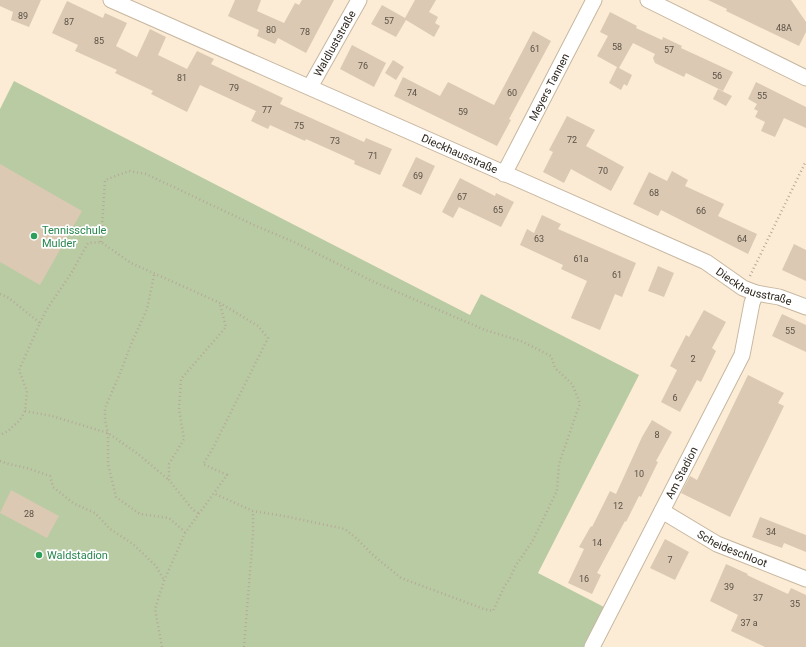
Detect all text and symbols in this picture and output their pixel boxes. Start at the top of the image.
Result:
street label: Waldluststraße [311,8,358,79]
house number: 89 [18,11,28,21]
house number: 57 [384,16,394,26]
house number: 87 [64,17,74,27]
house number: 48A [776,23,792,33]
house number: 80 [266,25,276,35]
house number: 78 [300,27,310,37]
house number: 85 [94,36,104,46]
house number: 58 [612,42,622,52]
house number: 61 [530,44,540,54]
house number: 57 [664,45,674,55]
street label: Meyers Tannen [526,51,572,123]
house number: 76 [358,61,368,71]
house number: 56 [712,71,722,81]
house number: 81 [177,73,187,83]
house number: 79 [229,83,239,93]
house number: 74 [407,88,417,98]
house number: 60 [507,88,517,98]
house number: 55 [757,91,767,101]
house number: 77 [262,105,272,115]
house number: 59 [458,107,468,117]
house number: 75 [294,121,304,131]
street label: Dieckhausstraße [420,131,500,176]
house number: 72 [567,135,577,145]
house number: 73 [330,136,340,146]
house number: 71 [368,151,378,161]
house number: 70 [598,166,608,176]
house number: 69 [413,171,423,181]
house number: 68 [649,188,659,198]
house number: 67 [457,192,467,202]
house number: 65 [493,205,503,215]
house number: 66 [696,206,706,216]
place label: Tennisschule Mulder [42,224,107,250]
marker: Tennisschule Mulder [29,231,39,241]
house number: 63 [534,234,544,244]
house number: 64 [737,234,747,244]
house number: 61a [573,254,589,264]
street label: Dieckhausstraße [714,265,794,308]
house number: 61 [612,270,622,280]
house number: 55 [785,326,795,336]
house number: 2 [690,354,696,364]
house number: 6 [672,393,678,403]
house number: 8 [654,430,660,440]
street label: Am Stadion [663,444,700,501]
house number: 10 [634,469,644,479]
house number: 12 [613,501,623,511]
house number: 28 [24,509,34,519]
street label: Scheideschloot [695,527,770,570]
house number: 34 [766,527,776,537]
house number: 14 [592,538,602,548]
place label: Waldstadion [47,549,108,562]
marker: Waldstadion [34,550,44,560]
house number: 7 [667,555,673,565]
house number: 16 [579,574,589,584]
house number: 39 [724,582,734,592]
house number: 37 [753,593,763,603]
house number: 35 [790,599,800,609]
house number: 37 a [740,618,758,628]

